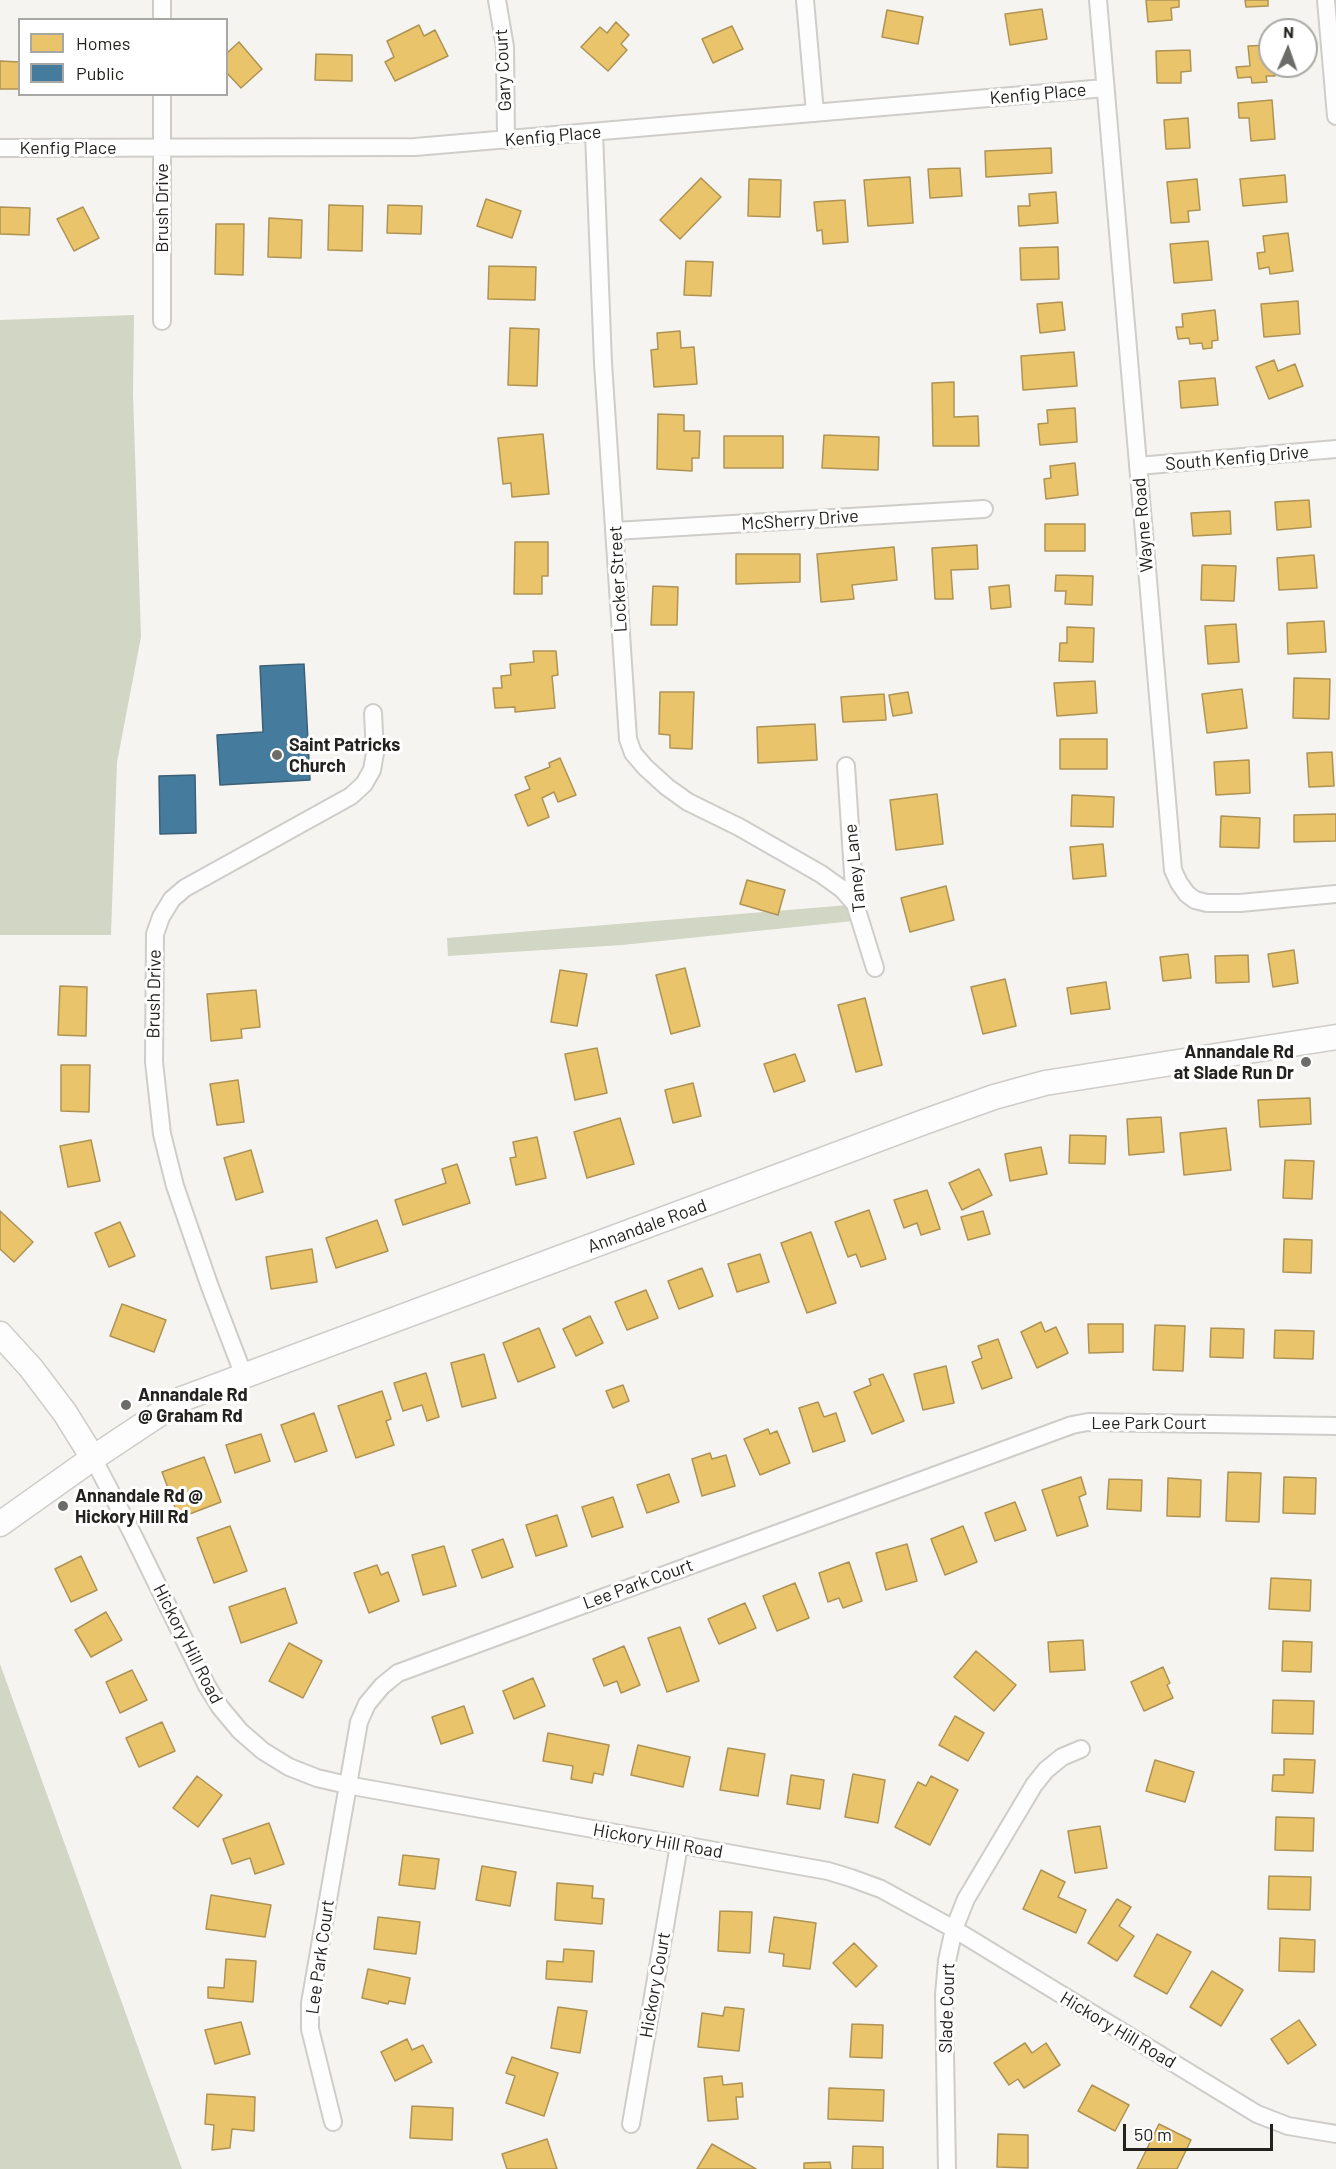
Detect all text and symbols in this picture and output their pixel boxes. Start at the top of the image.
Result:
legend [18,18,228,96]
north arrow [1258,18,1318,78]
text: N [1283,22,1294,41]
street label: Gary Court [490,28,516,112]
text: Homes [76,32,130,54]
text: Public [76,62,124,84]
street label: Kenfig Place [989,79,1087,109]
street label: Kenfig Place [504,121,602,151]
street label: Kenfig Place [19,137,117,159]
street label: Brush Drive [151,163,173,253]
street label: South Kenfig Drive [1164,441,1310,475]
street label: Wayne Road [1128,477,1158,573]
street label: McSherry Drive [741,505,859,535]
street label: Locker Street [604,525,632,633]
place label: Saint Patricks Church [289,734,400,777]
marker: Saint Patricks Church [270,748,284,762]
street label: Taney Lane [840,823,870,913]
street label: Brush Drive [142,949,166,1039]
place label: Annandale Rd at Slade Run Dr [1174,1041,1294,1084]
marker: Annandale Rd at Slade Run Dr [1299,1055,1313,1069]
street label: Annandale Road [584,1194,710,1258]
place label: Annandale Rd @ Graham Rd [138,1384,248,1426]
marker: Annandale Rd @ Graham Rd [119,1398,133,1412]
street label: Lee Park Court [1091,1412,1207,1434]
place label: Annandale Rd @ Hickory Hill Rd [75,1485,203,1528]
marker: Annandale Rd @ Hickory Hill Rd [56,1499,70,1513]
street label: Lee Park Court [580,1554,696,1614]
street label: Hickory Hill Road [149,1581,227,1707]
street label: Hickory Hill Road [592,1819,724,1863]
street label: Lee Park Court [301,1898,339,2016]
street label: Hickory Court [635,1930,675,2040]
street label: Slade Court [935,1962,959,2054]
street label: Hickory Hill Road [1056,1987,1180,2073]
scale bar [1126,2112,1276,2150]
text: 50 m [1134,2123,1172,2145]

